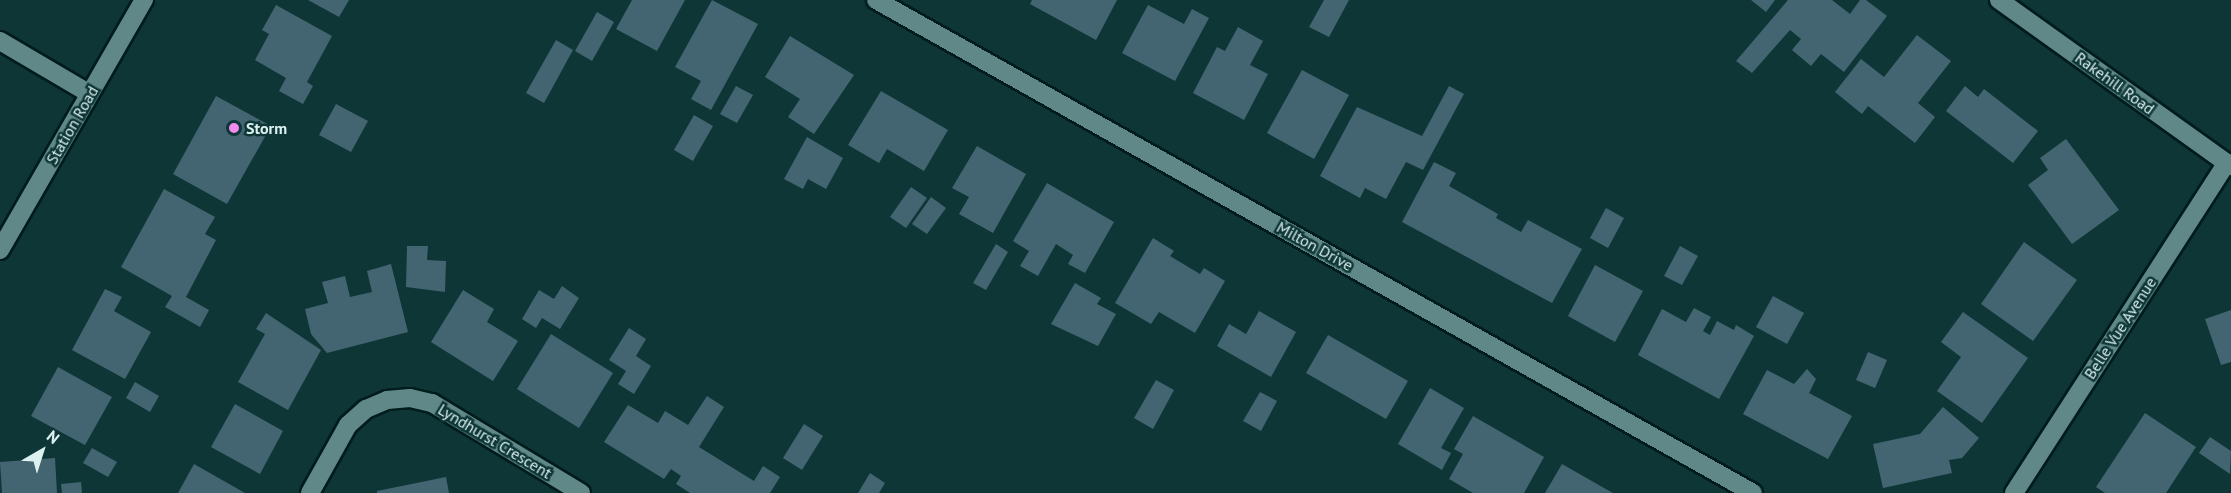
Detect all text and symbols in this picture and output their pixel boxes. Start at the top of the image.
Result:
street label: Rakehill Road [2072,48,2158,118]
street label: Station Road [42,83,102,167]
place label: Storm [246,118,287,138]
marker: Storm [227,121,241,135]
street label: Milton Drive [1273,217,1357,275]
street label: Belle Vue Avenue [2080,273,2160,383]
street label: Lyndhurst Crescent [435,400,555,482]
north arrow [12,421,72,481]
text: N [43,426,64,448]

